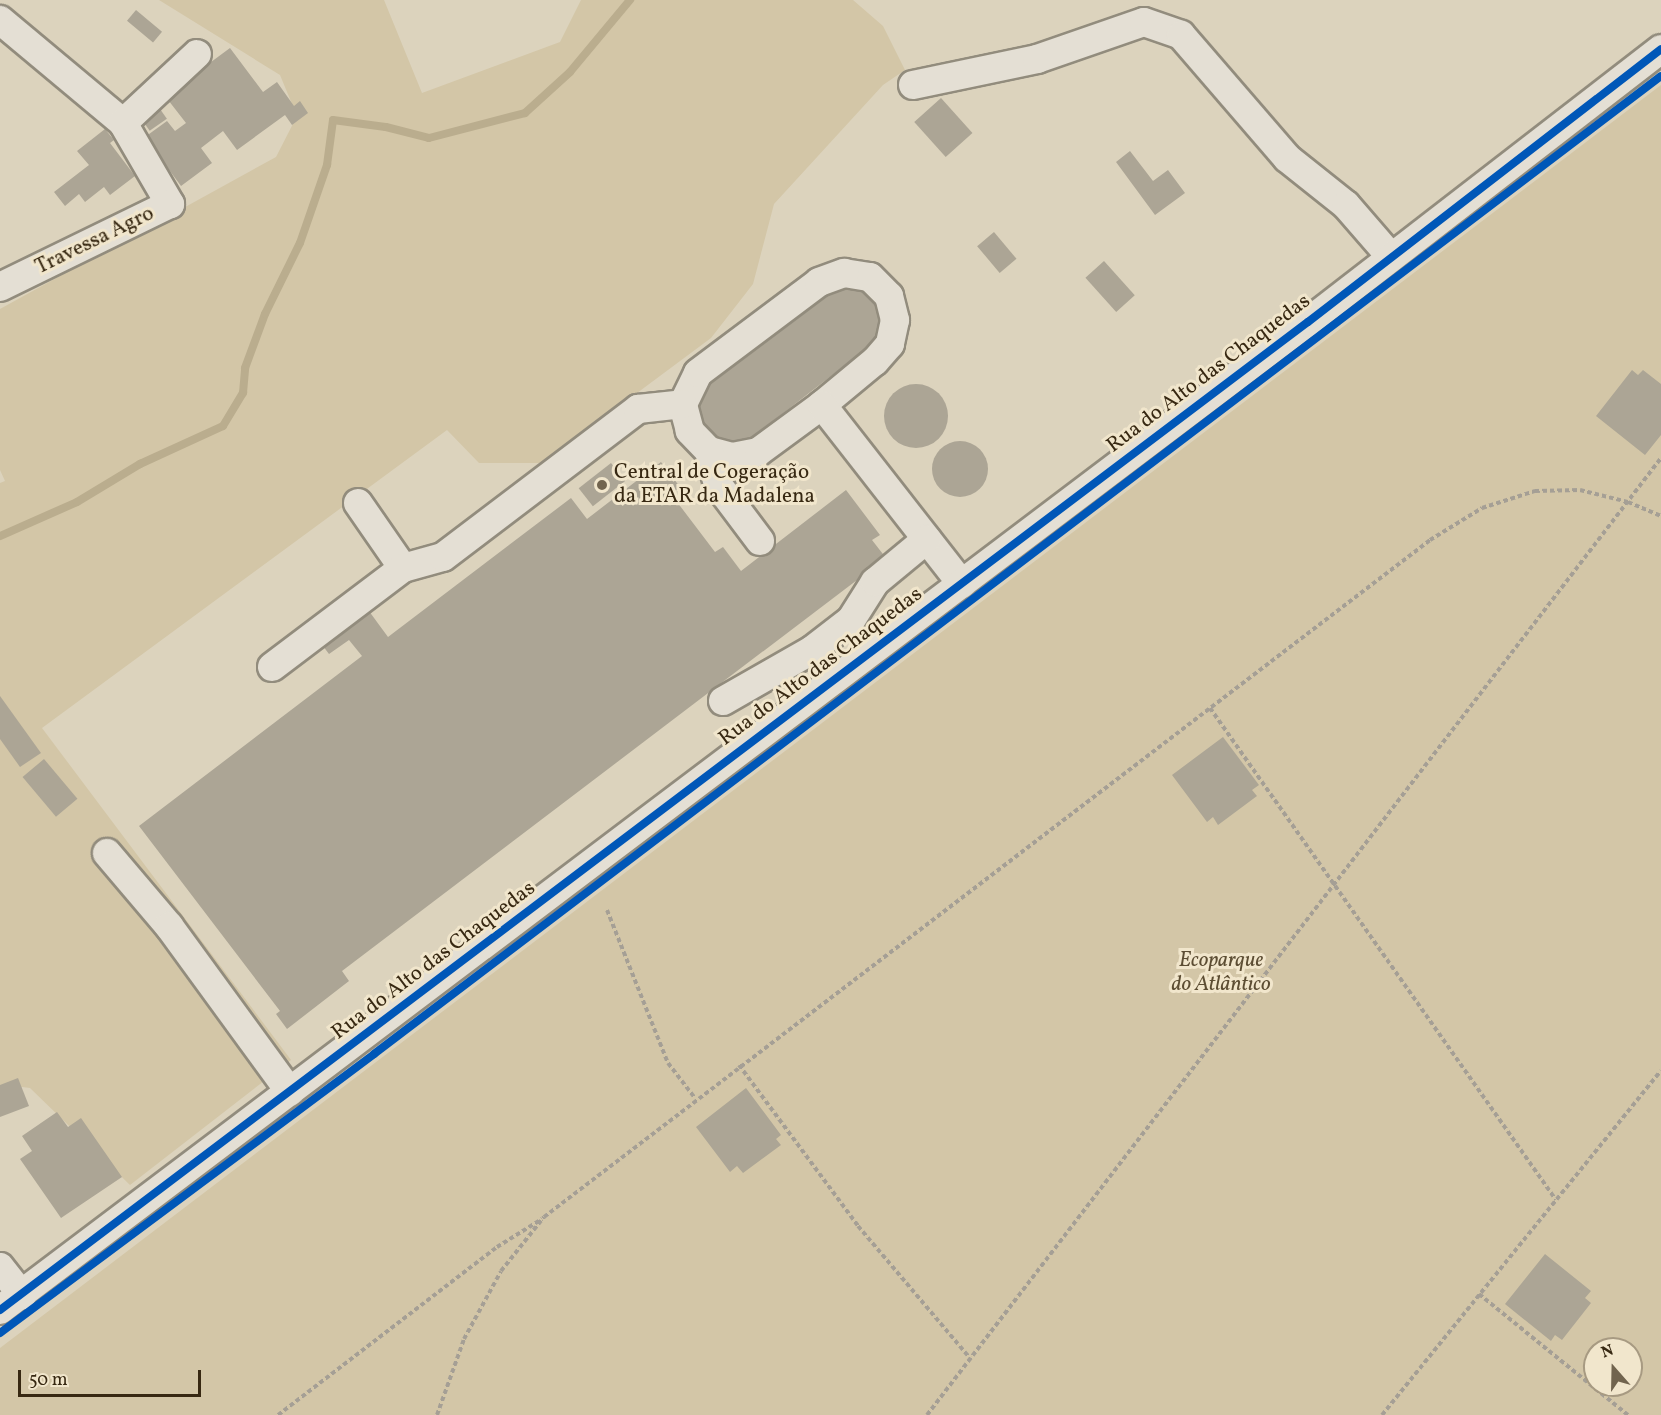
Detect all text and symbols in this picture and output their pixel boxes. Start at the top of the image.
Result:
street label: Travessa Agro [31,201,159,281]
street label: Rua do Alto das Chaquedas [1102,289,1316,459]
place label: Central de Cogeração da ETAR da Madalena [614,460,815,510]
marker: Central de Cogeração da ETAR da Madalena [595,478,609,492]
street label: Rua do Alto das Chaquedas [714,582,928,752]
street label: Rua do Alto das Chaquedas [327,876,541,1046]
park label: Ecoparque do Atlântico [1171,948,1271,998]
north arrow [1583,1337,1643,1397]
text: N [1598,1340,1617,1364]
scale bar [21,1358,204,1396]
text: 50 m [29,1368,68,1393]

